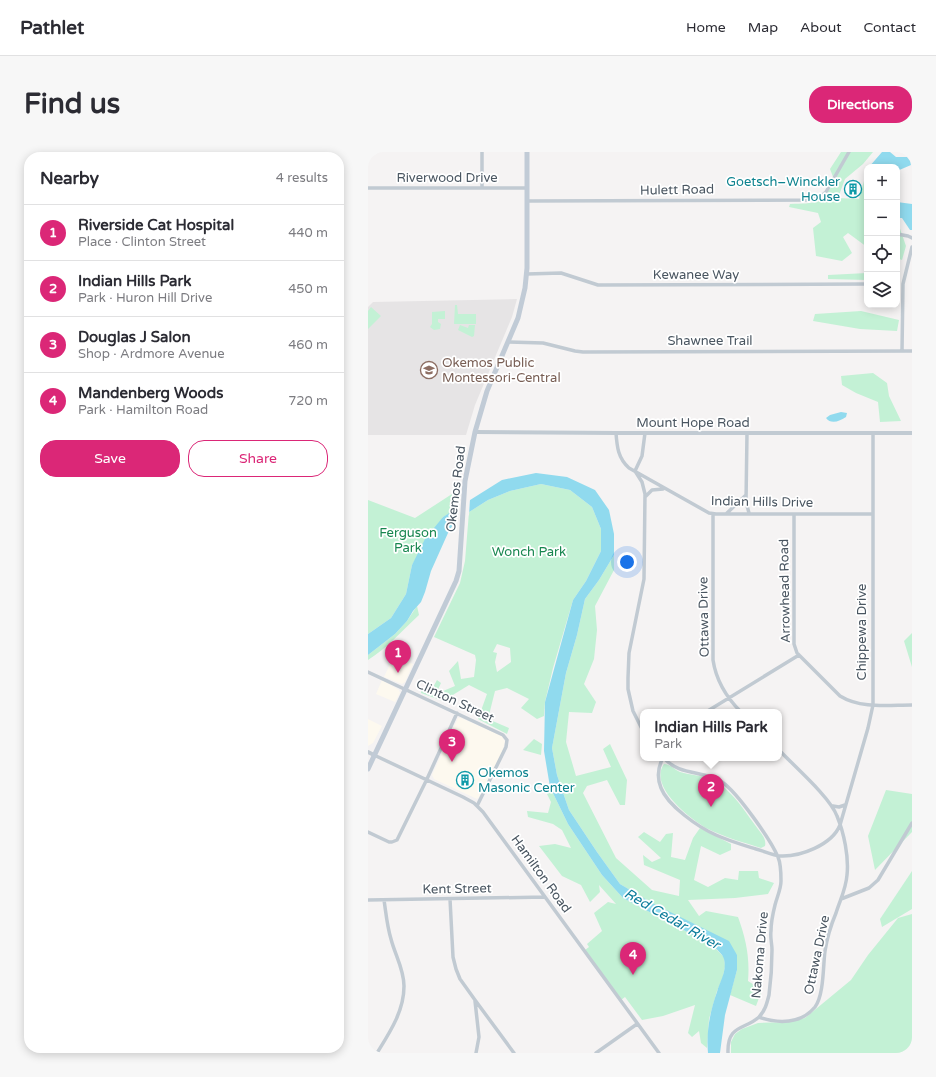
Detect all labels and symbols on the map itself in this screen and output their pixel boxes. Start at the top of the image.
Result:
street label: Riverwood Drive [396,170,498,186]
place label: Goetsch–Winckler House [726,174,840,205]
building icon: Goetsch–Winckler House [843,179,863,199]
street label: Hulett Road [640,181,714,199]
street label: Kewanee Way [653,267,739,283]
street label: Shawnee Trail [667,333,753,349]
place label: Okemos Public Montessori-Central [442,355,561,386]
school or university icon: Okemos Public Montessori-Central [419,360,439,380]
street label: Mount Hope Road [636,415,750,431]
street label: Okemos Road [443,445,469,533]
street label: Indian Hills Drive [711,493,813,511]
park label: Ferguson Park [379,525,437,556]
street label: Arrowhead Road [776,539,794,643]
park label: Wonch Park [492,544,566,560]
your location [617,552,637,572]
street label: Ottawa Drive [695,577,713,657]
street label: Chippewa Drive [854,584,870,680]
pin: 1 [385,640,411,673]
street label: Clinton Street [413,676,497,726]
pin: 3 [439,729,465,762]
place label: Okemos Masonic Center [478,765,575,796]
building icon: Okemos Masonic Center [455,770,475,790]
pin: 2 [698,774,724,807]
street label: Hamilton Road [507,832,575,916]
street label: Kent Street [422,880,492,898]
water label: Red Cedar River [621,885,724,954]
street label: Nakoma Drive [748,911,772,999]
street label: Ottawa Drive [801,914,833,996]
pin: 4 [620,942,646,975]

